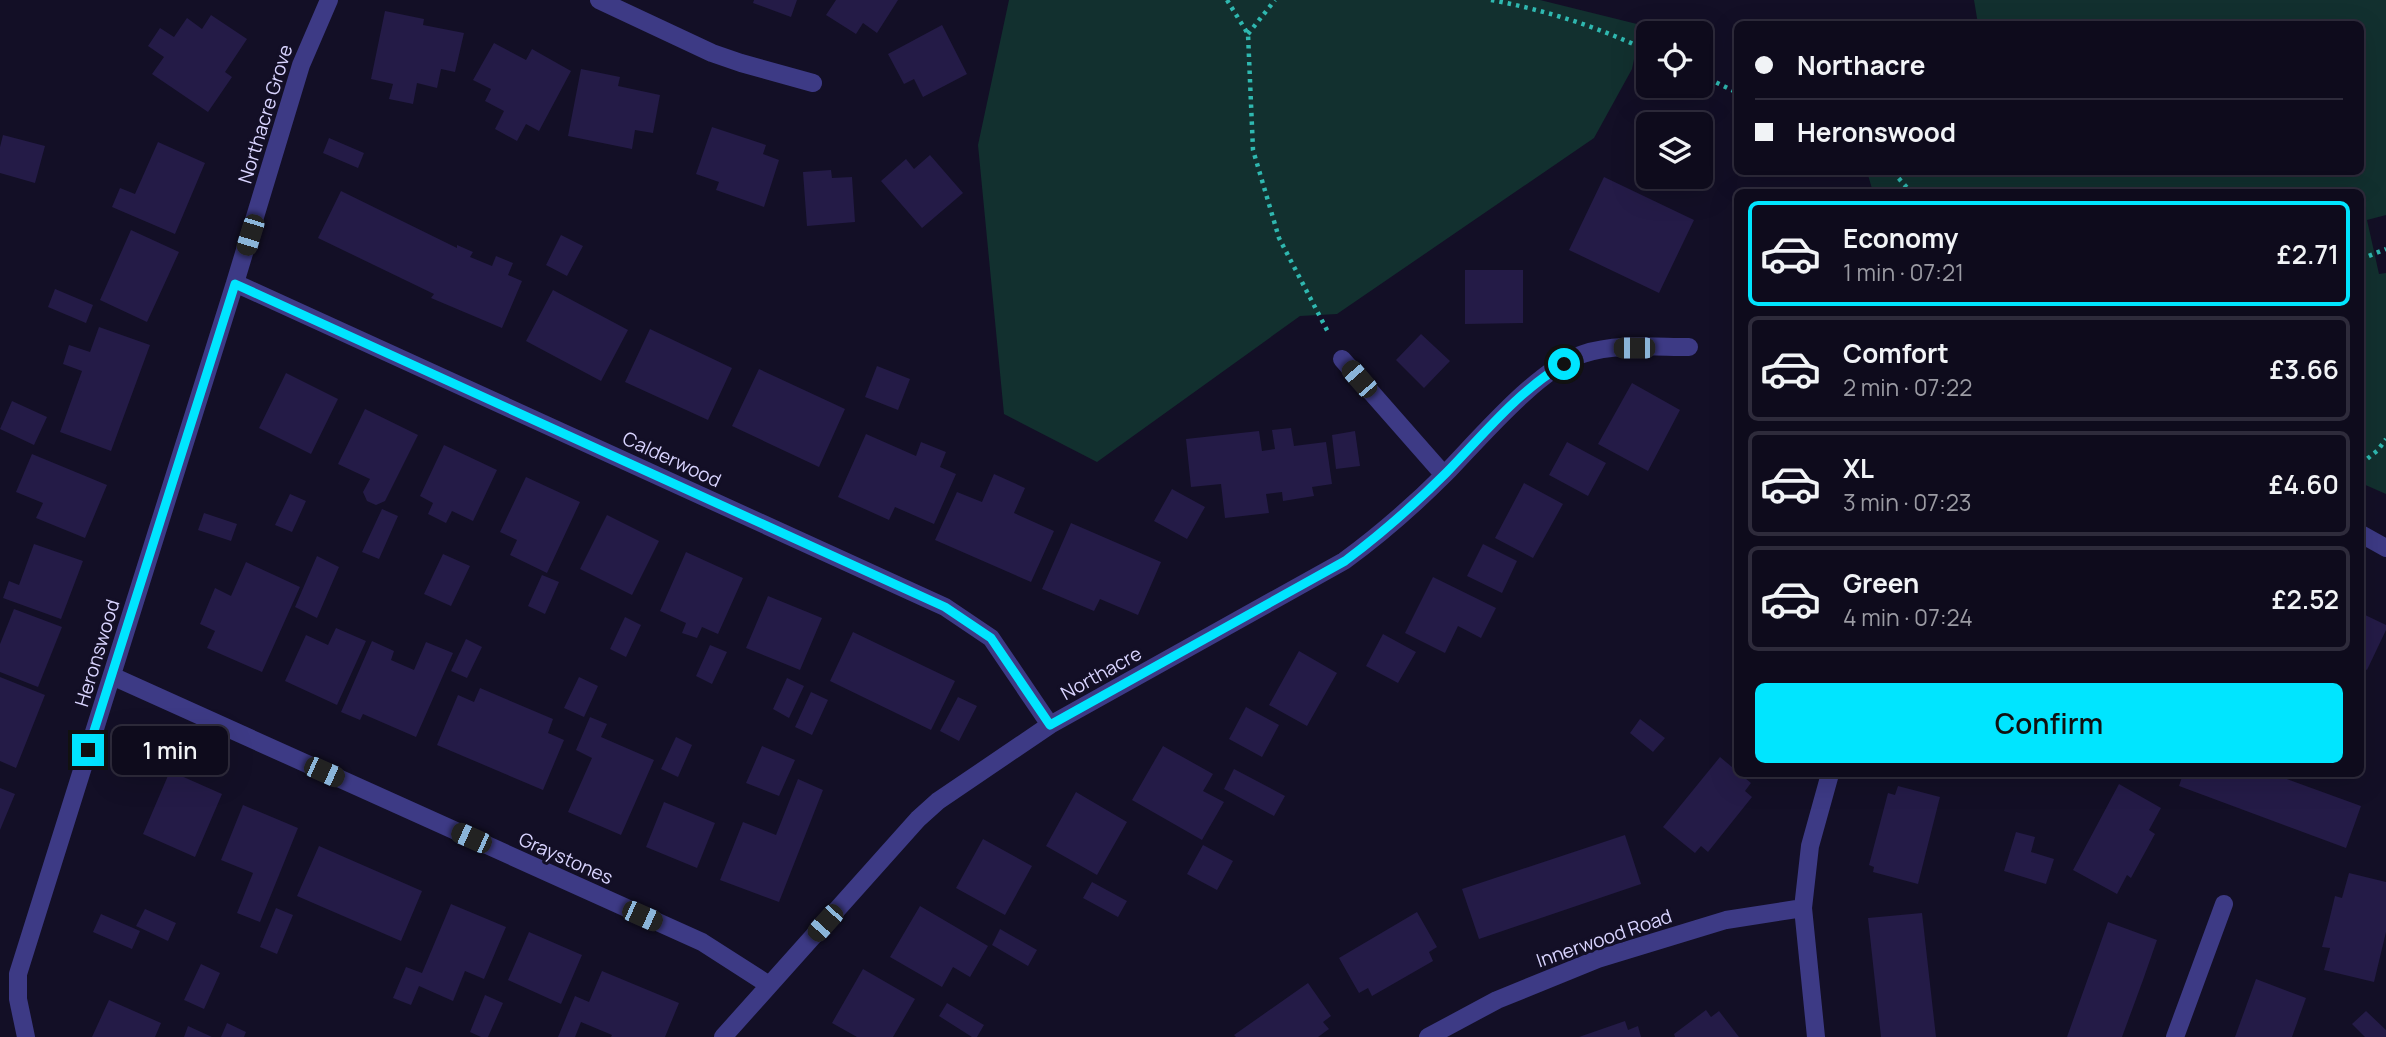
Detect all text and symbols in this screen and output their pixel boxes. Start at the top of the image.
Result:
map controls [1636,21,1713,189]
button: locate [1636,21,1713,98]
street label: Northacre Grove [232,41,298,187]
text: Northacre [1797,47,1925,83]
button: layers [1636,112,1713,189]
text: Heronswood [1797,114,1956,150]
car [234,212,267,258]
text: Economy [1843,220,1958,256]
icon: car [1759,222,1822,285]
text: £2.71 [2277,236,2339,272]
text: 1 min · 07:21 [1843,256,1964,288]
text: Comfort [1843,335,1949,371]
icon: car [1759,337,1822,400]
car [1614,338,1656,359]
route start [1548,348,1580,380]
text: £3.66 [2270,351,2339,387]
car [1338,356,1381,402]
text: 2 min · 07:22 [1843,371,1972,403]
street label: Calderwood [619,425,725,493]
text: XL [1843,450,1874,486]
icon: car [1759,452,1822,515]
text: £4.60 [2269,466,2339,502]
text: 3 min · 07:23 [1843,486,1972,518]
text: Green [1843,565,1919,601]
icon: car [1759,567,1822,630]
text: £2.52 [2272,581,2339,617]
street label: Heronswood [68,596,126,710]
text: 4 min · 07:24 [1843,601,1973,633]
street label: Northacre [1056,640,1146,706]
button: Confirm [1755,683,2343,763]
callout: 1 min [112,726,228,774]
route end [72,734,104,766]
text: 1 min [143,734,197,766]
car [301,754,348,790]
car [448,820,495,856]
street label: Graystones [515,826,617,890]
car [619,898,666,934]
car [804,900,847,946]
street label: Innerwood Road [1533,903,1675,973]

